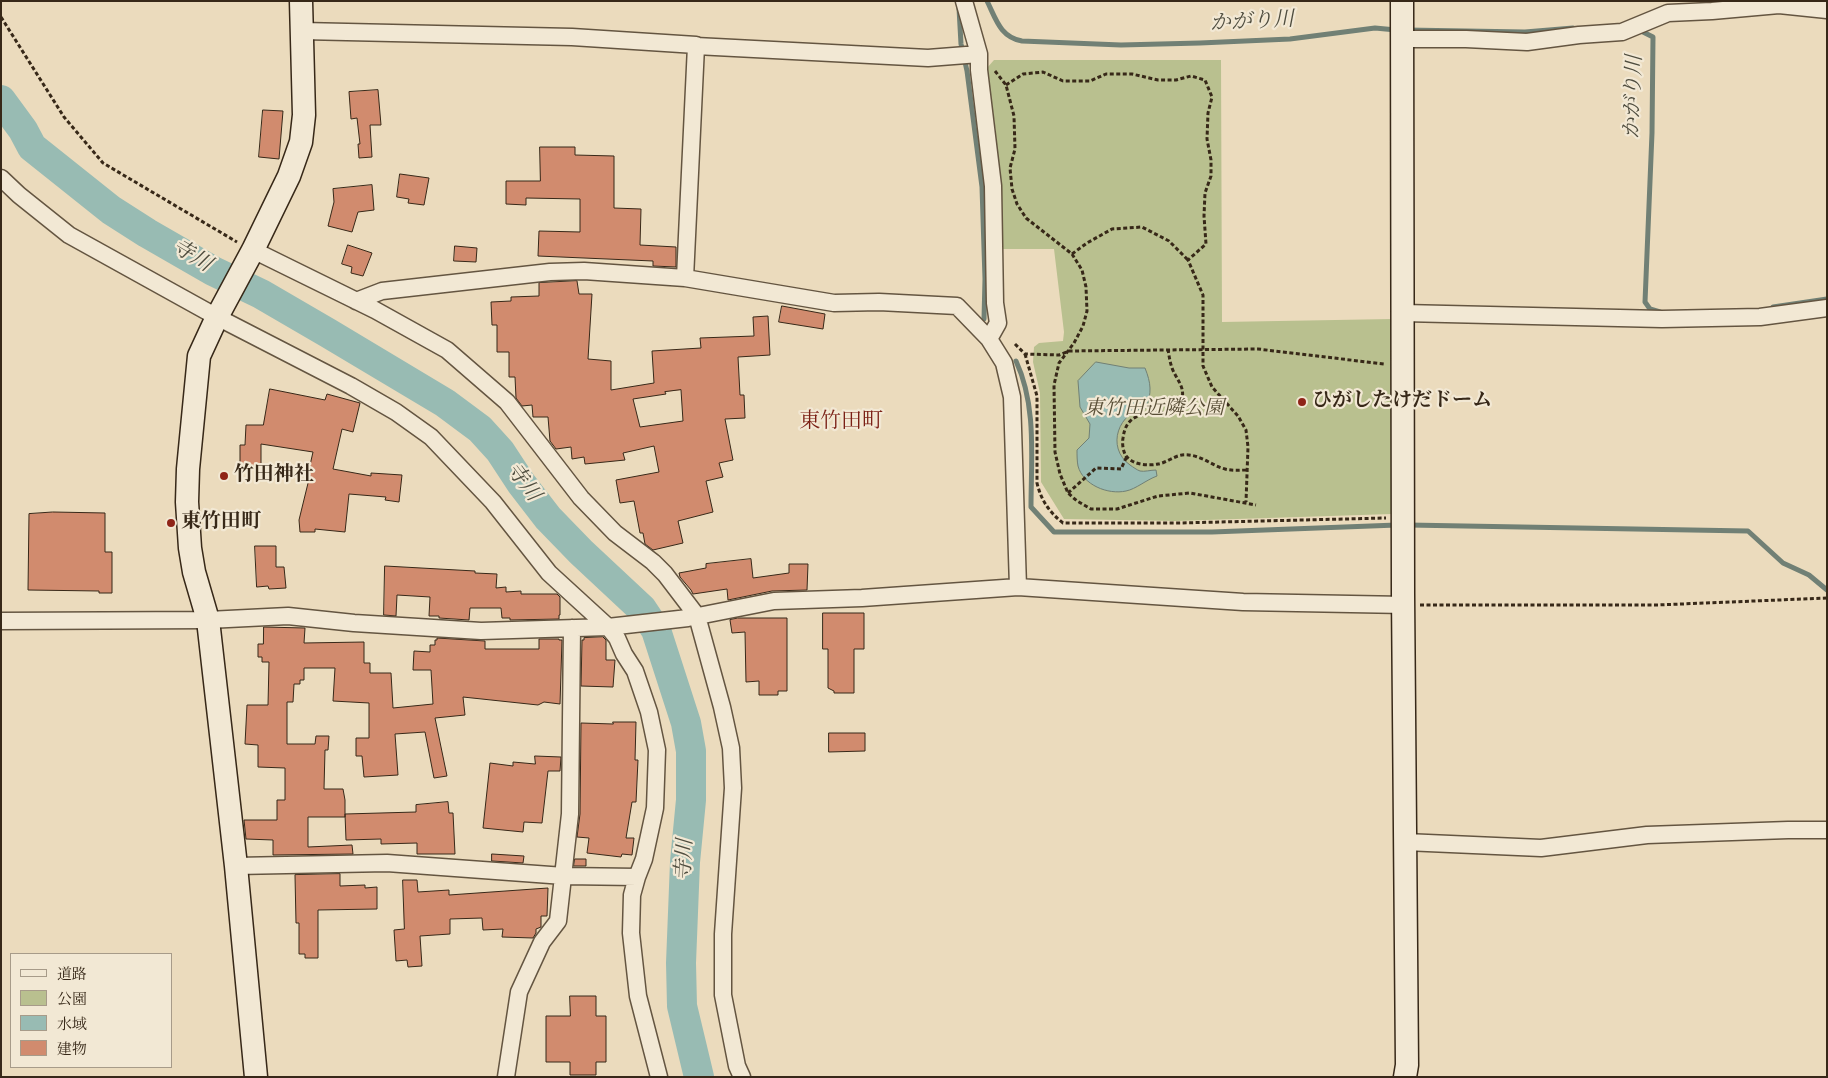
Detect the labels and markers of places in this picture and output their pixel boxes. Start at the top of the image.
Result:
place label: ひがしたけだドーム [1312,390,1492,414]
marker: ひがしたけだドーム [1296,396,1308,408]
place label: 竹田神社 [234,464,314,488]
marker: 竹田神社 [218,470,230,482]
place label: 東竹田町 [181,511,261,535]
marker: 東竹田町 [165,517,177,529]

